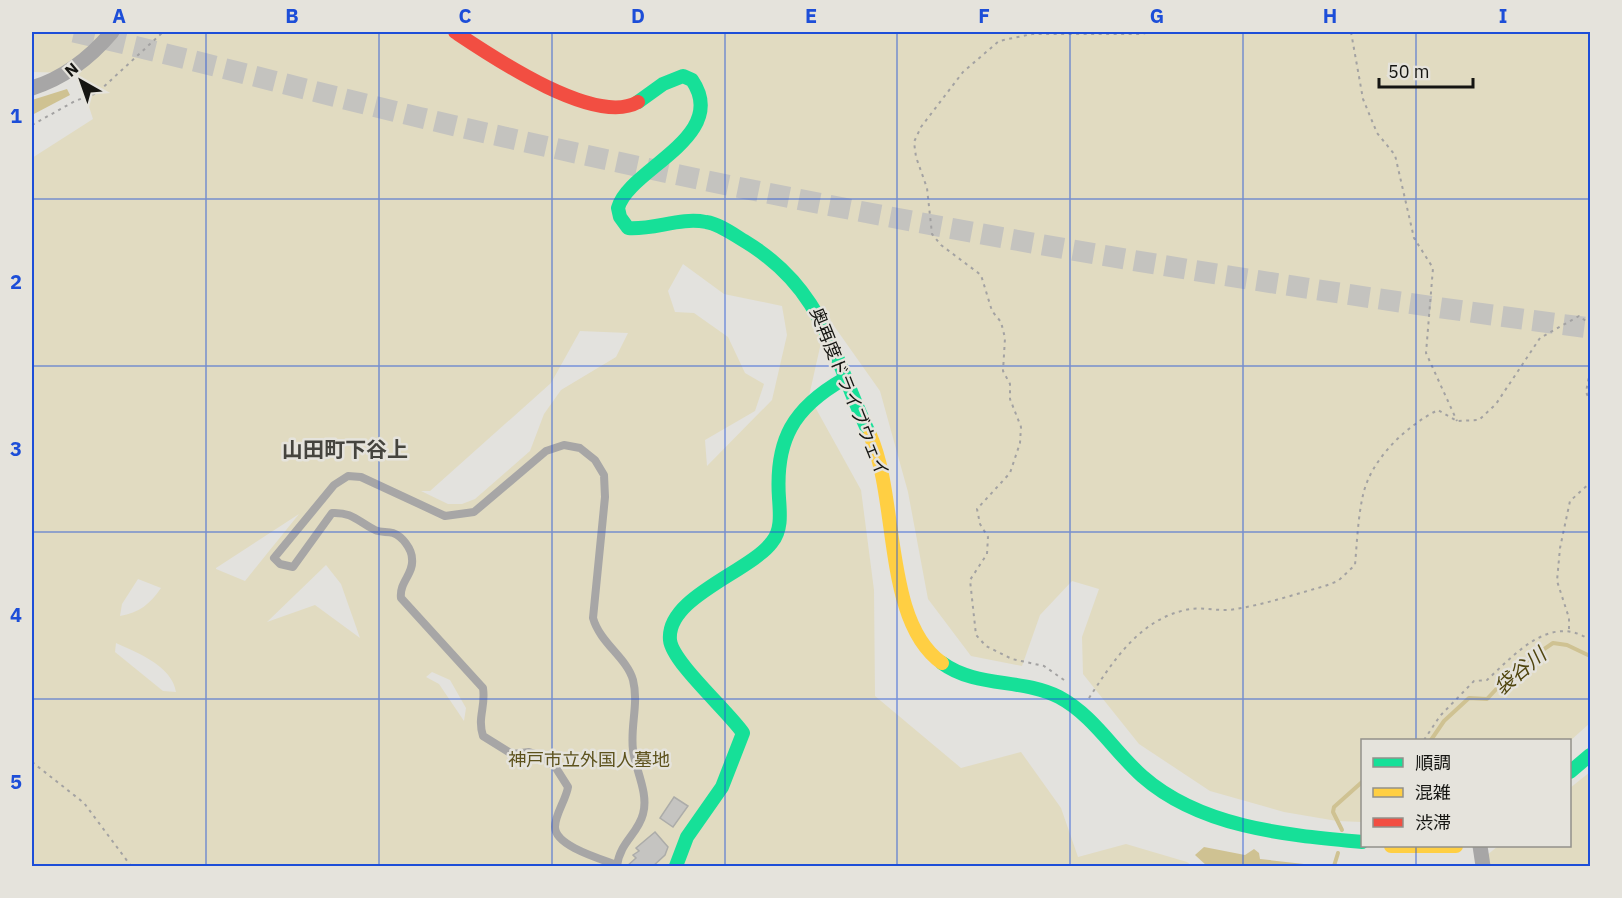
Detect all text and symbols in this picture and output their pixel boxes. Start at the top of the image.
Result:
text: A [112,2,126,29]
text: B [285,2,299,29]
text: C [458,2,472,29]
text: D [631,2,645,29]
text: E [805,2,817,29]
text: F [978,2,990,29]
text: G [1150,2,1164,29]
text: H [1323,2,1337,29]
text: I [1499,2,1507,29]
north arrow [51,51,111,111]
scale bar [1379,51,1474,89]
text: N [60,58,82,81]
text: 50 m [1388,60,1430,83]
text: 1 [10,102,22,129]
text: 2 [10,268,22,295]
street label: 奥再度ドライブウェイ [805,304,894,480]
text: 3 [10,435,22,462]
district label: 山田町下谷上 [282,435,408,463]
text: 4 [10,601,22,628]
water label: 袋谷川 [1488,640,1553,700]
legend [1361,739,1571,847]
park label: 神戸市立外国人墓地 [508,748,670,771]
text: 順調 [1415,751,1451,774]
text: 5 [10,768,22,795]
text: 混雑 [1415,781,1451,804]
text: 渋滞 [1415,811,1451,834]

